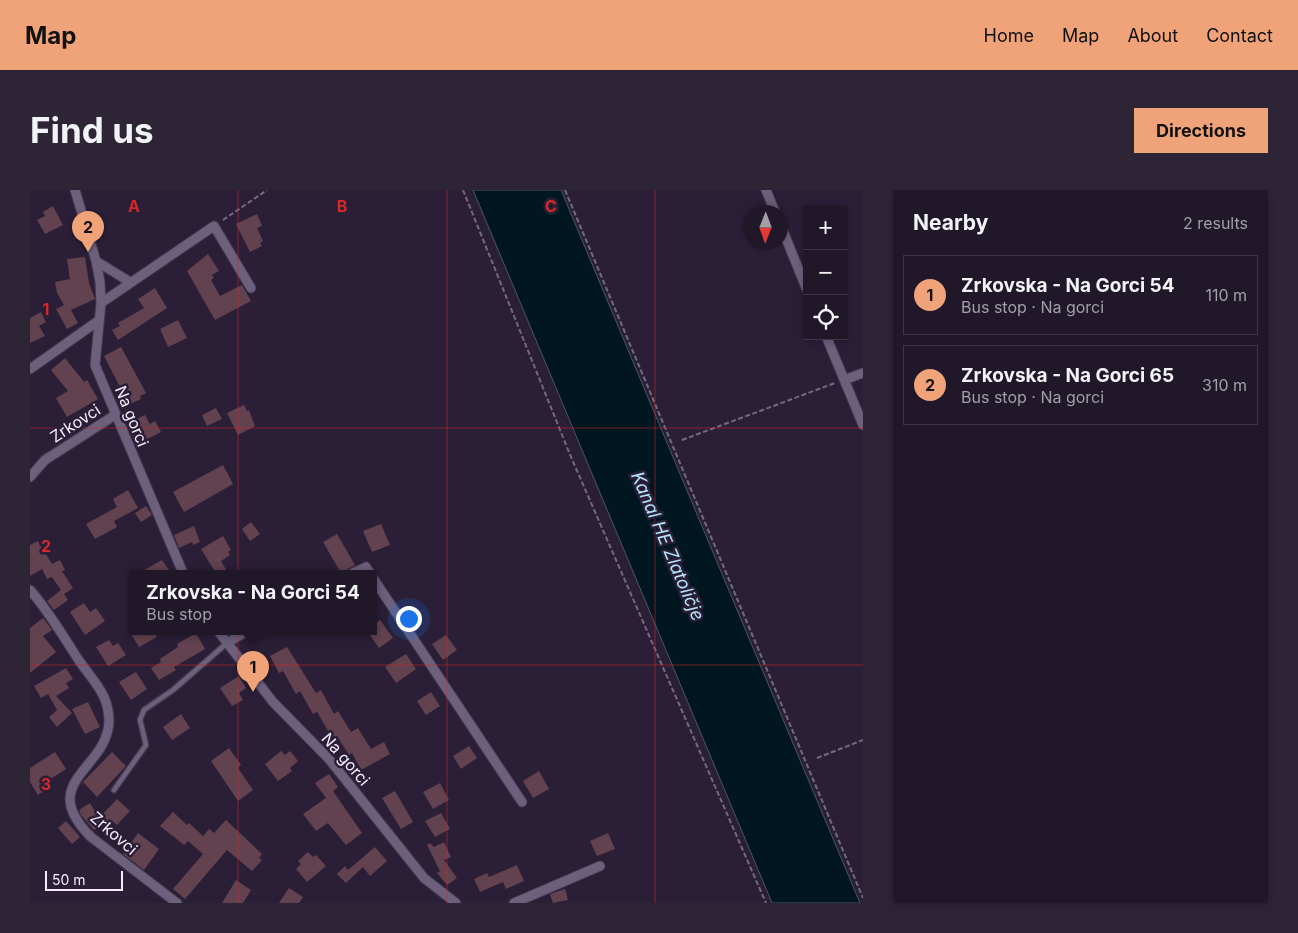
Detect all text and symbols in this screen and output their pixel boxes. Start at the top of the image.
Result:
text: Map [25,21,76,50]
text: Home [984,25,1034,46]
text: Map [1062,25,1099,46]
text: About [1127,25,1178,46]
text: Contact [1206,25,1273,46]
button: Directions [1134,108,1268,153]
text: Find us [30,109,154,151]
text: A [128,196,140,216]
text: B [337,196,347,216]
text: C [545,196,557,216]
north arrow [743,205,788,250]
map controls [803,205,848,340]
button: + [803,205,848,250]
text: Nearby [913,210,988,235]
pin: 2 [72,211,104,252]
text: 2 results [1183,213,1248,233]
button: − [803,250,848,295]
text: Zrkovska - Na Gorci 54 [961,274,1175,297]
text: 1 [927,285,933,305]
text: 110 m [1205,285,1247,305]
button: locate [803,295,848,340]
text: Bus stop · Na gorci [961,297,1104,317]
text: 1 [43,299,49,319]
text: Zrkovska - Na Gorci 65 [961,364,1174,387]
text: 2 [925,375,935,395]
text: 310 m [1202,375,1247,395]
street label: Na gorci [111,383,153,449]
text: Bus stop · Na gorci [961,387,1104,407]
street label: Zrkovci [46,399,104,447]
water label: Kanal HE Zlatoličje [627,468,709,624]
text: 2 [41,536,51,556]
popup [129,570,377,635]
text: Zrkovska - Na Gorci 54 [146,581,360,604]
text: Bus stop [146,604,212,624]
your location [396,606,422,632]
pin: 1 [237,651,269,692]
street label: Na gorci [318,728,374,790]
text: 3 [41,774,51,794]
street label: Zrkovci [86,807,142,859]
scale bar [45,868,122,891]
text: 50 m [52,871,86,888]

